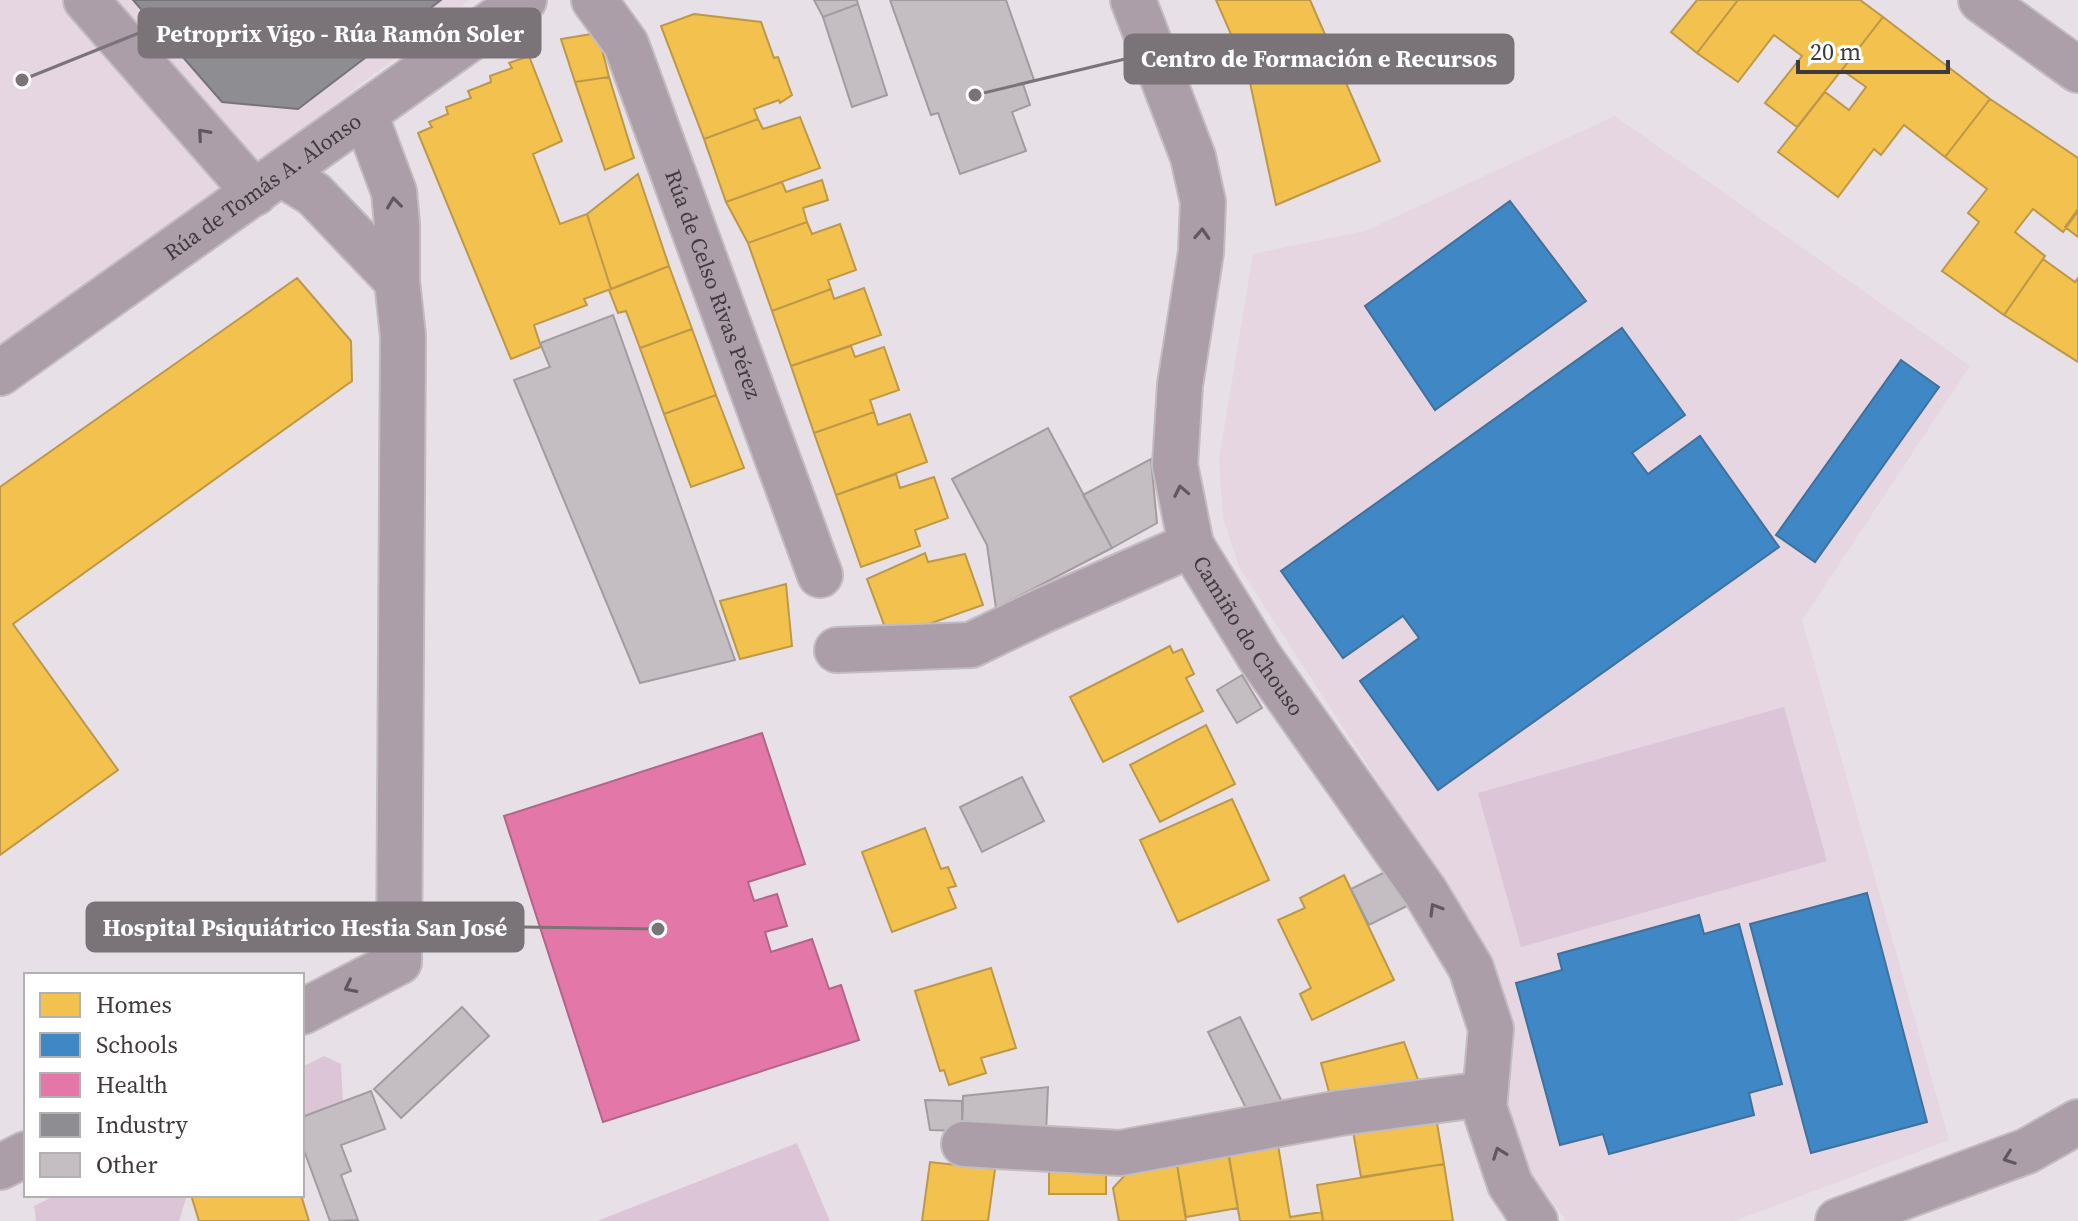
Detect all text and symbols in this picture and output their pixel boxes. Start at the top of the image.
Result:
callout: Petroprix Vigo - Rúa Ramón Soler [139,9,540,57]
text: Petroprix Vigo - Rúa Ramón Soler [156,17,525,50]
scale bar [1798,24,1948,74]
callout: Centro de Formación e Recursos [1125,35,1513,83]
text: 20 m [1810,35,1861,68]
text: Centro de Formación e Recursos [1141,42,1497,75]
street label: Rúa de Tomás A. Alonso [158,106,367,267]
one-way arrow [199,129,213,144]
street label: Rúa de Celso Rivas Pérez [658,165,769,403]
one-way arrow [386,196,403,209]
one-way arrow [1193,227,1210,240]
one-way arrow [1173,485,1190,498]
street label: Camiño do Chouso [1186,550,1311,722]
callout: Hospital Psiquiátrico Hestia San José [87,903,523,951]
one-way arrow [1429,903,1445,918]
text: Hospital Psiquiátrico Hestia San José [103,911,507,944]
legend [24,973,304,1197]
one-way arrow [344,977,359,992]
text: Homes [96,988,172,1021]
text: Schools [96,1028,178,1061]
text: Health [96,1068,168,1101]
text: Industry [96,1108,188,1141]
one-way arrow [1492,1147,1508,1161]
text: Other [96,1148,158,1181]
one-way arrow [2003,1148,2017,1164]

